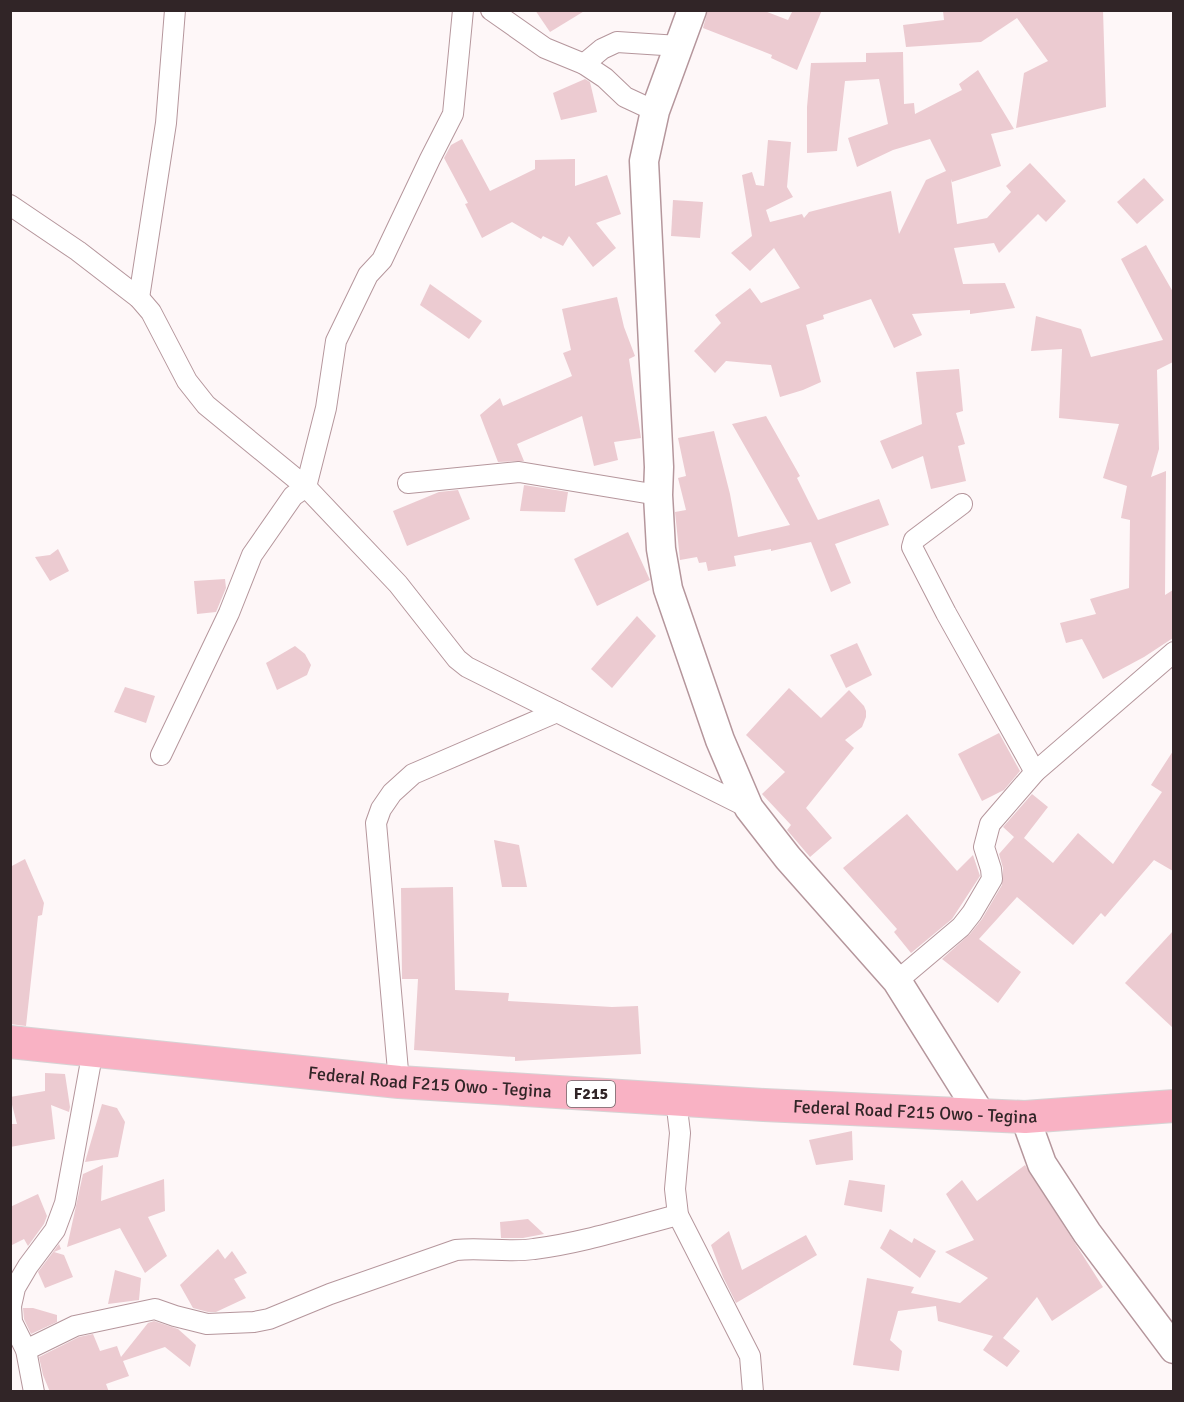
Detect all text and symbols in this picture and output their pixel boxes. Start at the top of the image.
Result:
street label: Federal Road F215 Owo - Tegina [307,1062,553,1103]
road number: F215 [567,1081,615,1107]
street label: Federal Road F215 Owo - Tegina [792,1095,1038,1128]

